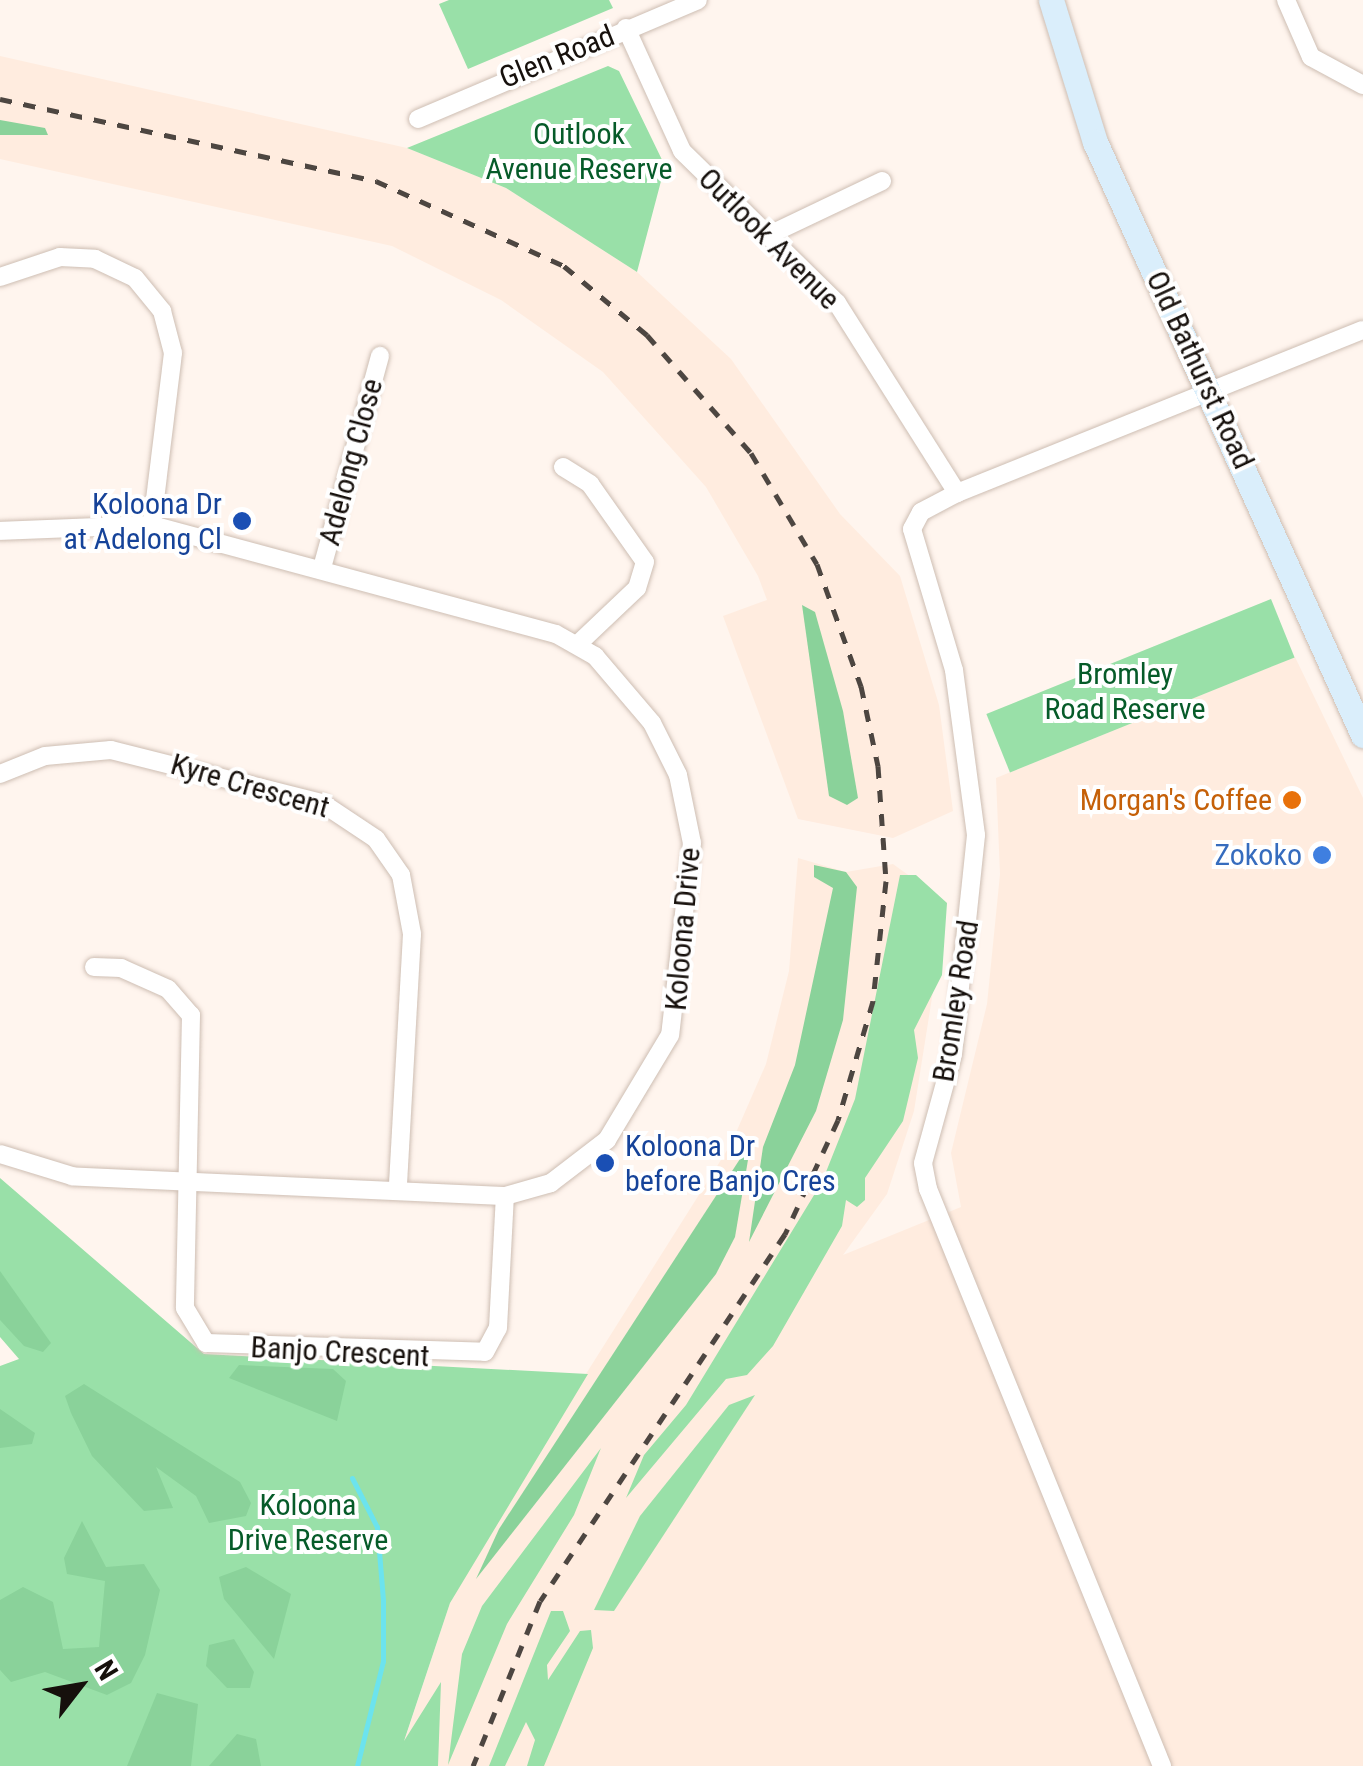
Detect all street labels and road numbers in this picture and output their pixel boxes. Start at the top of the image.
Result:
street label: Glen Road [494,18,620,96]
street label: Outlook Avenue [691,161,847,317]
street label: Old Bathurst Road [1138,265,1262,475]
street label: Adelong Close [311,375,391,549]
street label: Kyre Crescent [167,746,333,826]
street label: Koloona Drive [658,846,708,1012]
street label: Bromley Road [925,918,987,1084]
street label: Banjo Crescent [250,1329,430,1375]

